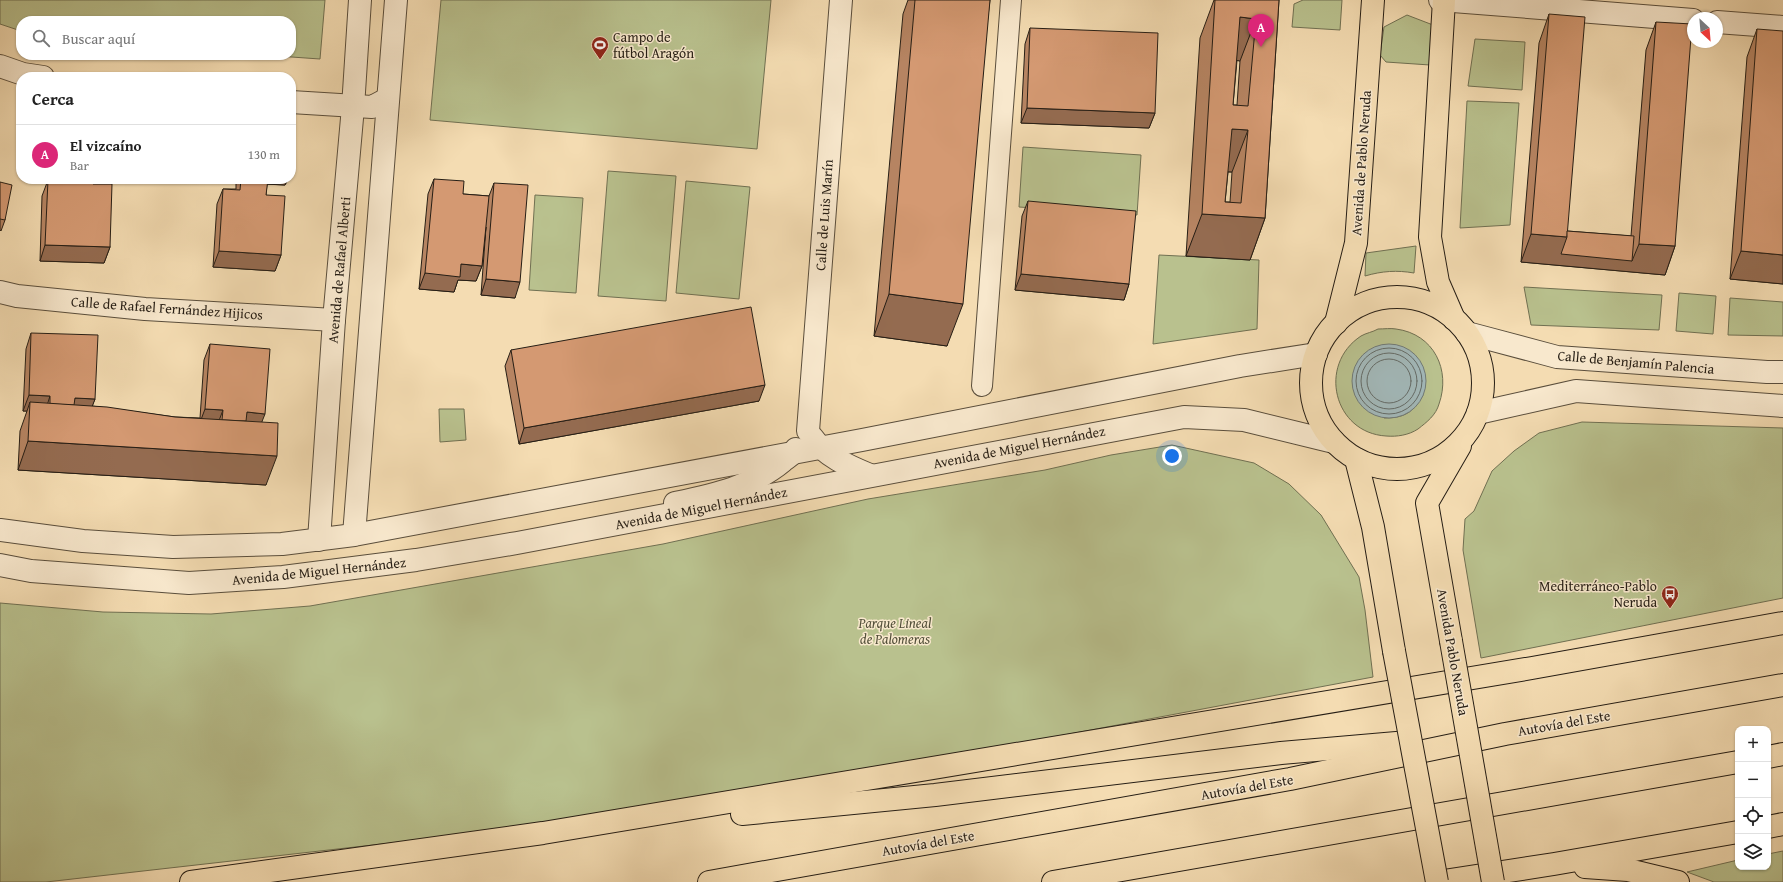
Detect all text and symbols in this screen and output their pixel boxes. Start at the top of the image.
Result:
north arrow [1687,12,1723,48]
pin: A [1248,14,1274,47]
search box [16,16,296,60]
icon: search [30,27,52,49]
place label: Campo de fútbol Aragón [613,27,694,63]
text: Buscar aquí [62,28,135,49]
sports icon: Campo de fútbol Aragón [590,35,610,60]
text: Cerca [32,86,74,111]
street label: Avenida de Pablo Neruda [1346,89,1376,236]
text: El vizcaíno [70,135,142,156]
text: A [41,145,49,164]
text: 130 m [248,145,280,164]
text: Bar [70,156,89,175]
street label: Calle de Luis Marín [810,159,838,271]
street label: Avenida de Rafael Alberti [323,196,355,344]
street label: Calle de Rafael Fernández Hijicos [70,291,264,325]
street label: Calle de Benjamín Palencia [1557,345,1716,379]
street label: Avenida de Miguel Hernández [931,421,1107,473]
your location [1162,446,1182,466]
street label: Avenida de Miguel Hernández [613,482,789,534]
street label: Avenida de Miguel Hernández [231,552,407,590]
place label: Mediterráneo-Pablo Neruda [1539,576,1657,612]
bus stop icon: Mediterráneo-Pablo Neruda [1660,584,1680,609]
street label: Avenida Pablo Neruda [1432,587,1474,717]
park label: Parque Lineal de Palomeras [858,613,932,649]
street label: Autovía del Este [1516,705,1612,741]
map controls [1735,726,1771,870]
button: + [1735,726,1771,762]
button: − [1735,762,1771,798]
street label: Autovía del Este [1199,769,1295,805]
button: locate [1735,798,1771,834]
street label: Autovía del Este [880,825,976,861]
button: layers [1735,834,1771,870]

